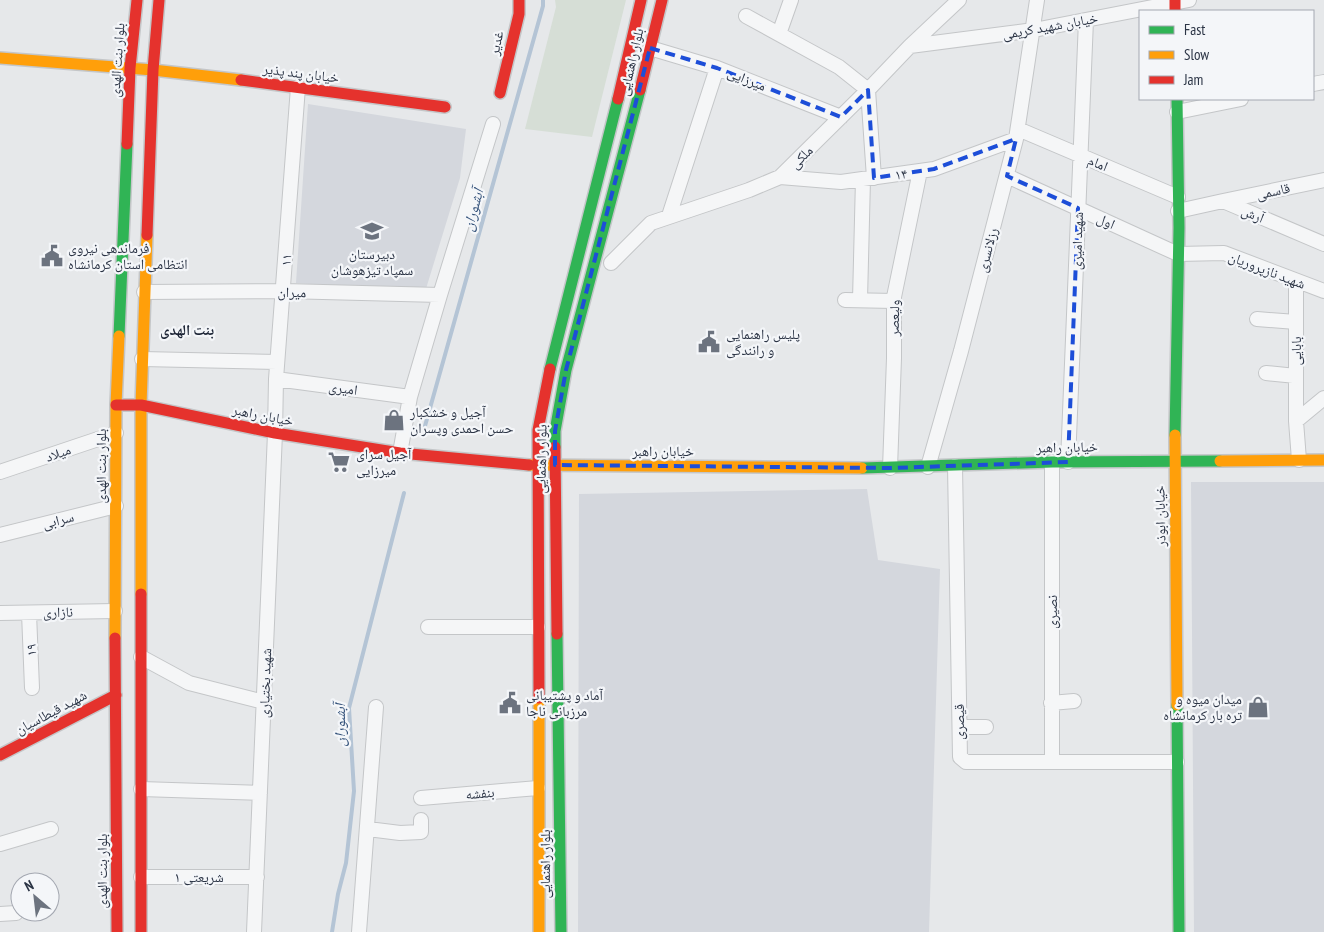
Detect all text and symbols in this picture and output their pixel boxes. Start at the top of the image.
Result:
street label: خیابان شهید کریمی [1001,9,1099,43]
legend [1139,10,1314,100]
text: Fast [1184,20,1205,39]
street label: بلوار بنت الهدی [105,22,129,98]
street label: بلوار راهنمایی [614,26,648,98]
street label: غدیر [484,29,507,58]
text: Slow [1184,45,1209,64]
street label: خیابان پند پذیر [261,59,340,87]
street label: میرزایی [725,63,769,95]
text: Jam [1183,70,1203,89]
street label: ملکی [785,141,817,173]
street label: امام [1085,151,1111,176]
street label: ۱۴ [894,164,908,184]
street label: قاسمی [1254,179,1292,203]
water label: آبشوران [458,183,488,233]
street label: آرش [1239,201,1267,227]
street label: اول [1094,209,1118,233]
street label: شهید امیری [1067,212,1087,270]
school or university icon: دبیرستان سمپاد تیزهوشان [359,218,385,244]
street label: رزلانسری [972,226,1002,274]
place label: فرماندهی نیروی انتظامی استان کرمانشاه [68,239,188,273]
public building icon: فرماندهی نیروی انتظامی استان کرمانشاه [39,243,65,269]
place label: دبیرستان سمپاد تیزهوشان [331,245,413,279]
street label: شهید نازپروریان [1226,247,1308,293]
street label: ۱۱ [277,253,295,267]
street label: میران [278,283,306,301]
street label: ولیعصر [885,299,903,338]
district label: بنت الهدی [160,320,214,339]
place label: پلیس راهنمایی و رانندگی [726,325,800,359]
public building icon: پلیس راهنمایی و رانندگی [696,329,722,355]
street label: بابایی [1287,336,1305,366]
street label: امیری [327,377,359,399]
street label: خیابان راهبر [230,400,295,430]
place label: آجیل و خشکبار حسن احمدی وپسران [409,403,514,437]
shop icon: آجیل و خشکبار حسن احمدی وپسران [381,407,407,433]
street label: بلوار راهنمایی [531,424,551,494]
street label: بلوار بنت الهدی [92,428,110,503]
street label: خیابان راهبر [1035,437,1098,457]
street label: میلاد [43,440,73,466]
street label: خیابان راهبر [631,442,694,460]
place label: آجیل سرای میرزایی [356,445,412,479]
supermarket icon: آجیل سرای میرزایی [326,449,352,475]
street label: خیابان ابوذر [1150,485,1170,548]
street label: سرابی [40,507,76,533]
street label: نصیری [1043,595,1061,629]
street label: نازاری [43,603,73,621]
street label: ۱۹ [22,643,40,657]
street label: شهید بختیاری [255,648,275,718]
street label: شهید قیطاسیان [12,686,90,738]
place label: آماد و پشتیبانی مرزبانی ناجا [526,686,603,720]
public building icon: آماد و پشتیبانی مرزبانی ناجا [497,690,523,716]
place label: میدان میوه و تره بار کرمانشاه [1163,690,1242,724]
shop icon: میدان میوه و تره بار کرمانشاه [1245,694,1271,720]
water label: آبشوران [330,699,349,746]
street label: قیصری [950,704,968,740]
street label: بنفشه [465,783,495,803]
street label: بلوار راهنمایی [536,829,554,899]
street label: بلوار بنت الهدی [93,833,111,908]
street label: شریعتی ۱ [174,868,224,886]
north arrow [10,872,60,922]
text: N [21,876,36,895]

